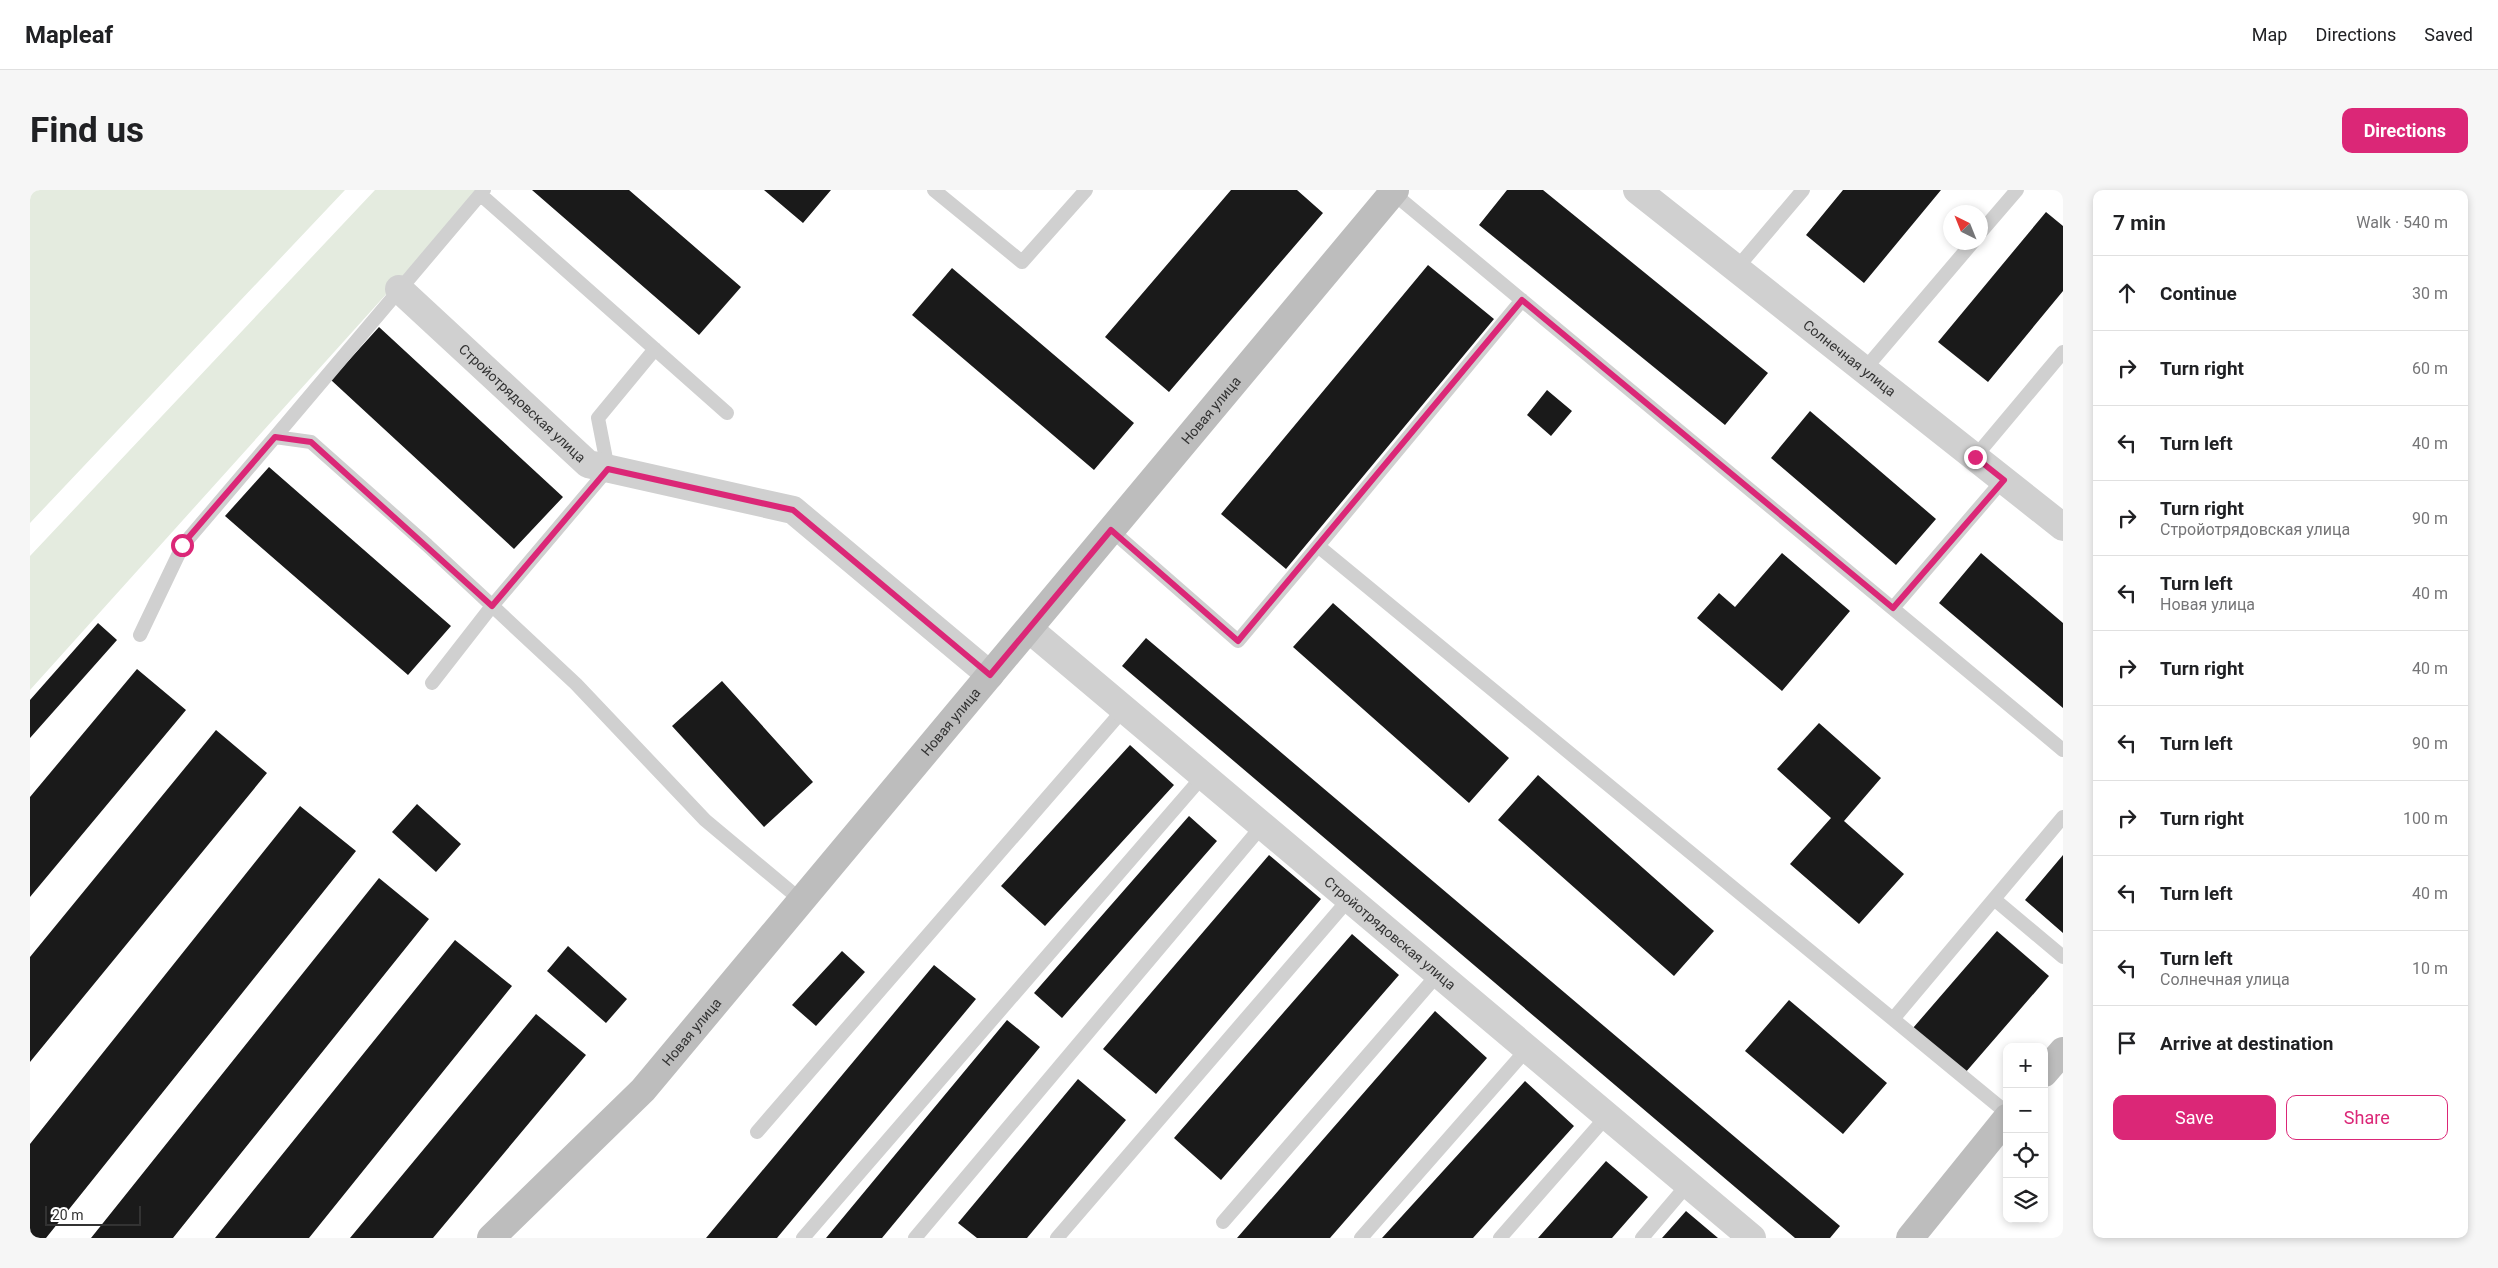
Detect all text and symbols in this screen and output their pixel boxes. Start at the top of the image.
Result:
text: Mapleaf [25,21,113,49]
text: Map [2252,24,2287,45]
text: Directions [2315,24,2396,45]
text: Saved [2424,24,2473,45]
button: Directions [2342,108,2468,153]
text: Find us [30,110,144,151]
north arrow [1943,205,1988,250]
text: 7 min [2113,211,2166,235]
text: Walk · 540 m [2356,213,2448,232]
icon: ahead [2113,279,2141,307]
text: Continue [2160,282,2237,305]
text: 30 m [2412,284,2448,303]
street label: Солнечная улица [1800,317,1899,400]
street label: Стройотрядовская улица [456,341,589,466]
icon: right [2113,354,2141,382]
text: Turn right [2160,357,2244,380]
text: 60 m [2412,359,2448,378]
street label: Новая улица [1178,373,1244,447]
icon: left [2113,429,2141,457]
text: Turn left [2160,432,2233,455]
text: 40 m [2412,434,2448,453]
route end [1964,446,1987,469]
text: Turn right [2160,497,2244,520]
icon: right [2113,504,2141,532]
text: 90 m [2412,509,2448,528]
text: Стройотрядовская улица [2160,520,2350,539]
route start [171,534,194,557]
text: Turn left [2160,572,2233,595]
icon: left [2113,579,2141,607]
text: 40 m [2412,584,2448,603]
text: Новая улица [2160,595,2255,614]
icon: right [2113,654,2141,682]
text: Turn right [2160,657,2244,680]
text: 40 m [2412,659,2448,678]
street label: Новая улица [918,685,984,759]
icon: left [2113,729,2141,757]
text: Turn left [2160,732,2233,755]
text: 90 m [2412,734,2448,753]
icon: right [2113,804,2141,832]
text: Turn right [2160,807,2244,830]
text: 100 m [2403,809,2448,828]
street label: Стройотрядовская улица [1321,873,1459,993]
icon: left [2113,879,2141,907]
text: Turn left [2160,882,2233,905]
text: 40 m [2412,884,2448,903]
text: Turn left [2160,947,2233,970]
icon: left [2113,954,2141,982]
text: 10 m [2412,959,2448,978]
text: Солнечная улица [2160,970,2290,989]
street label: Новая улица [659,995,724,1069]
icon: arrive [2113,1029,2141,1057]
text: Arrive at destination [2160,1032,2333,1055]
map controls [2003,1043,2048,1223]
button: + [2003,1043,2048,1088]
button: − [2003,1088,2048,1133]
button: Save [2113,1095,2276,1140]
button: Share [2286,1095,2448,1140]
button: locate [2003,1133,2048,1178]
button: layers [2003,1178,2048,1223]
scale bar [45,1203,141,1226]
text: 20 m [52,1207,84,1223]

